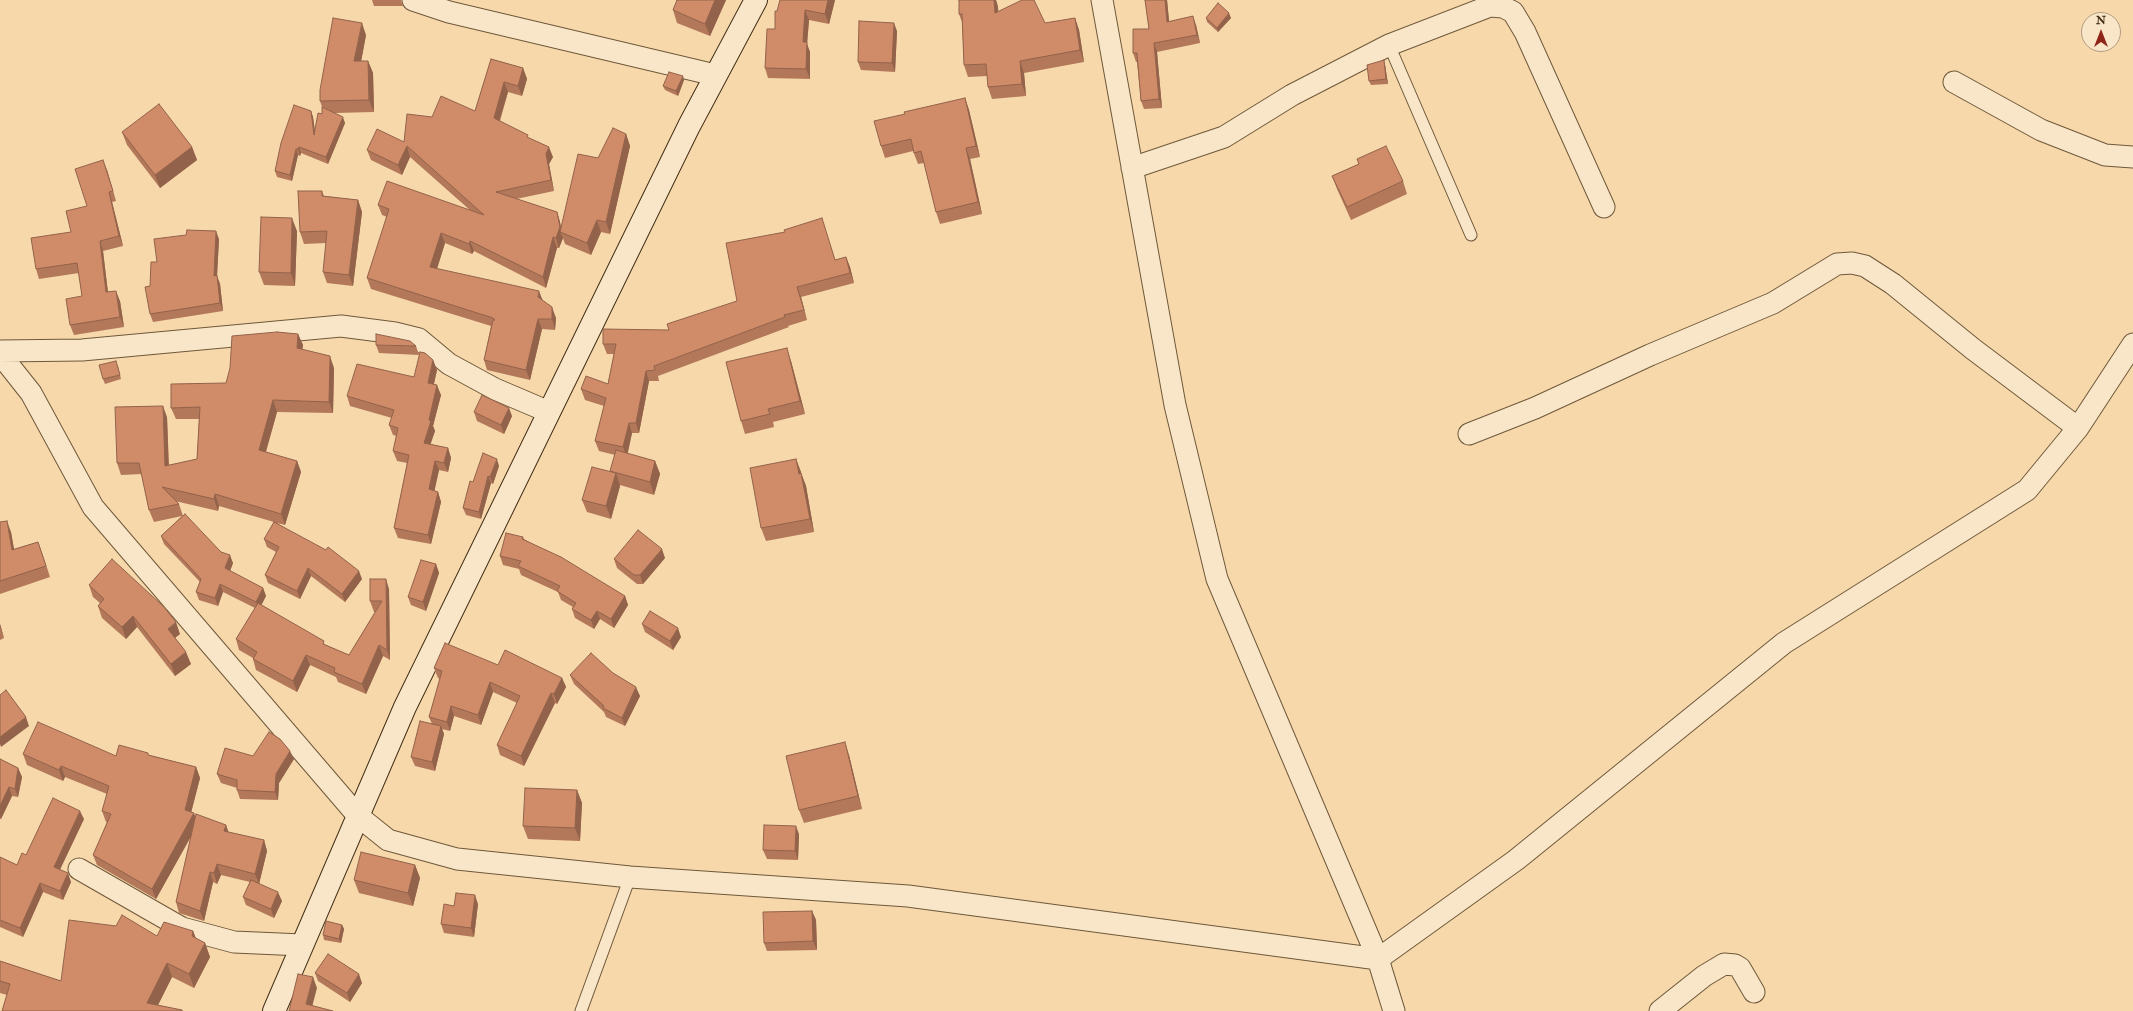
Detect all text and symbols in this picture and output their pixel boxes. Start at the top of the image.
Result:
north arrow [2081,12,2121,52]
text: N [2096,14,2106,27]

